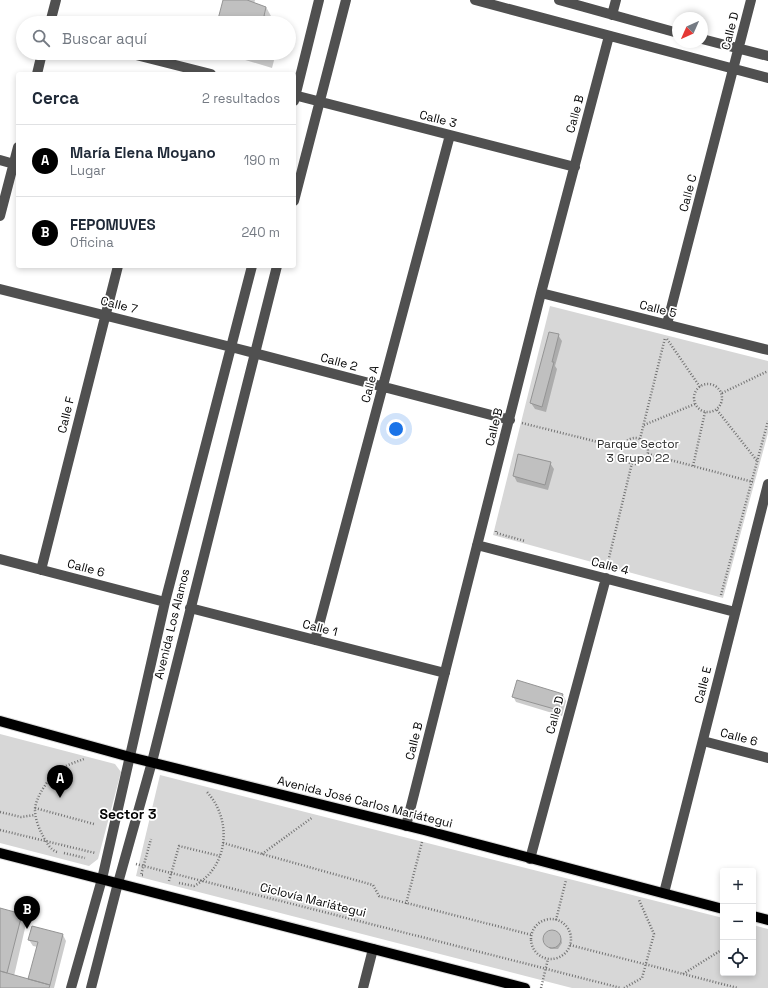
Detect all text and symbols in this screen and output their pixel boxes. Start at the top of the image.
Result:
street label: Calle D [718,10,742,52]
north arrow [672,12,708,48]
search box [16,16,296,60]
icon: search [30,27,52,49]
text: Buscar aquí [62,29,147,48]
text: Cerca [32,87,79,109]
text: 2 resultados [202,90,280,107]
street label: Calle B [562,93,588,135]
street label: Calle 3 [418,107,458,131]
text: María Elena Moyano [70,143,216,162]
text: A [41,152,49,169]
text: 190 m [244,152,280,169]
text: Lugar [70,162,106,179]
street label: Calle C [675,172,701,214]
text: FEPOMUVES [70,215,156,234]
text: B [41,224,49,241]
text: 240 m [242,224,280,241]
text: Oficina [70,234,114,251]
street label: Calle 7 [99,293,139,317]
street label: Calle 5 [638,297,678,321]
street label: Calle 2 [319,349,359,375]
street label: Calle A [357,363,383,404]
street label: Calle F [54,395,78,435]
street label: Calle B [482,406,506,448]
your location [386,419,406,439]
park label: Parque Sector 3 Grupo 22 [597,436,680,466]
street label: Calle 4 [589,553,631,579]
street label: Calle 6 [66,555,106,581]
street label: Avenida Los Alamos [151,567,193,681]
street label: Calle 1 [301,616,339,640]
street label: Calle E [691,665,715,705]
street label: Calle D [542,694,568,736]
street label: Calle B [402,720,426,762]
street label: Calle 6 [719,724,759,750]
pin: A [47,765,73,798]
street label: Avenida José Carlos Mariátegui [276,772,454,832]
district label: Sector 3 [100,805,156,823]
map controls [720,868,756,976]
button: + [720,868,756,904]
street label: Ciclovía Mariátegui [258,879,368,921]
pin: B [14,896,40,929]
button: − [720,904,756,940]
button: locate [720,940,756,976]

